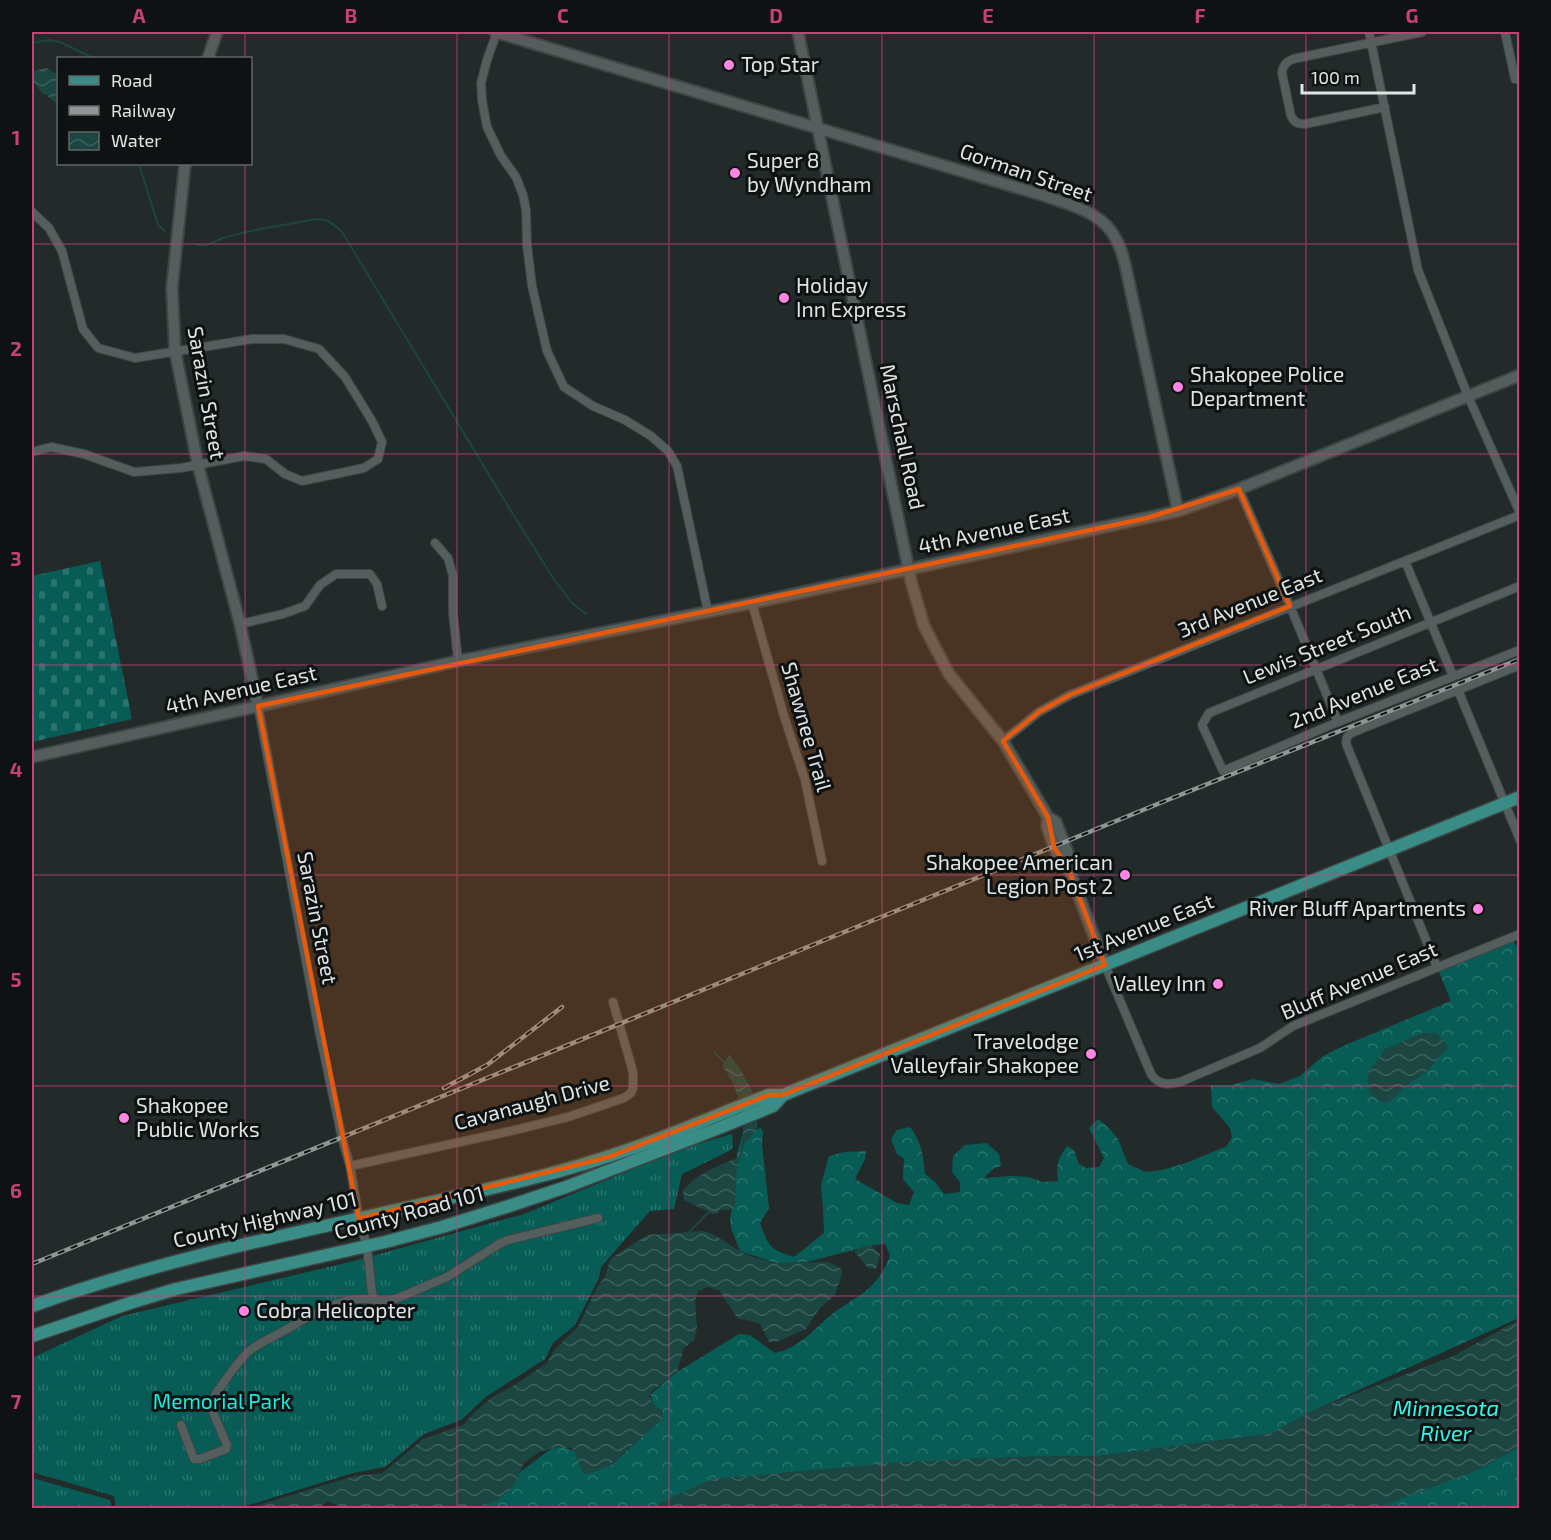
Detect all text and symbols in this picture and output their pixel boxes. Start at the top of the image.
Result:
text: A [132,3,146,27]
text: B [345,3,357,27]
text: C [557,3,569,27]
text: D [769,3,783,27]
text: E [982,3,994,27]
text: F [1194,3,1206,27]
text: G [1406,3,1418,27]
place label: Top Star [741,51,820,76]
legend [57,57,252,165]
scale bar [1302,57,1414,95]
marker: Top Star [722,58,736,72]
text: 100 m [1311,66,1360,88]
text: Road [111,69,152,91]
text: Railway [111,99,176,121]
text: 1 [12,125,20,149]
text: Water [111,129,161,151]
street label: Gorman Street [957,137,1096,206]
place label: Super 8 by Wyndham [747,147,871,196]
marker: Super 8 by Wyndham [728,166,742,180]
place label: Holiday Inn Express [796,272,906,321]
marker: Holiday Inn Express [777,291,791,305]
street label: Sarazin Street [183,324,231,461]
text: 2 [10,336,22,360]
place label: Shakopee Police Department [1190,361,1344,410]
street label: Marschall Road [876,362,931,512]
marker: Shakopee Police Department [1171,380,1185,394]
street label: 4th Avenue East [916,501,1072,558]
text: 3 [10,546,22,570]
street label: 3rd Avenue East [1174,561,1325,642]
street label: Lewis Street South [1239,599,1414,689]
street label: 2nd Avenue East [1286,651,1441,733]
street label: 4th Avenue East [163,659,319,718]
street label: Shawnee Trail [777,659,838,795]
text: 4 [10,757,23,781]
street label: Sarazin Street [293,849,344,986]
place label: Shakopee American Legion Post 2 [926,849,1113,898]
marker: Shakopee American Legion Post 2 [1118,868,1132,882]
street label: 1st Avenue East [1070,887,1217,966]
place label: River Bluff Apartments [1249,895,1466,920]
marker: River Bluff Apartments [1471,902,1485,916]
street label: Bluff Avenue East [1277,935,1440,1024]
text: 5 [10,967,22,991]
place label: Valley Inn [1113,970,1206,995]
marker: Valley Inn [1211,977,1225,991]
place label: Travelodge Valleyfair Shakopee [891,1028,1079,1077]
marker: Travelodge Valleyfair Shakopee [1084,1047,1098,1061]
street label: Cavanaugh Drive [451,1069,612,1134]
place label: Shakopee Public Works [136,1092,260,1141]
marker: Shakopee Public Works [117,1111,131,1125]
text: 6 [10,1178,22,1202]
street label: County Road 101 [331,1180,486,1244]
street label: County Highway 101 [170,1185,359,1252]
place label: Cobra Helicopter [256,1297,416,1322]
marker: Cobra Helicopter [237,1304,251,1318]
park label: Memorial Park [153,1388,292,1413]
text: 7 [11,1389,22,1413]
water label: Minnesota River [1393,1394,1499,1445]

